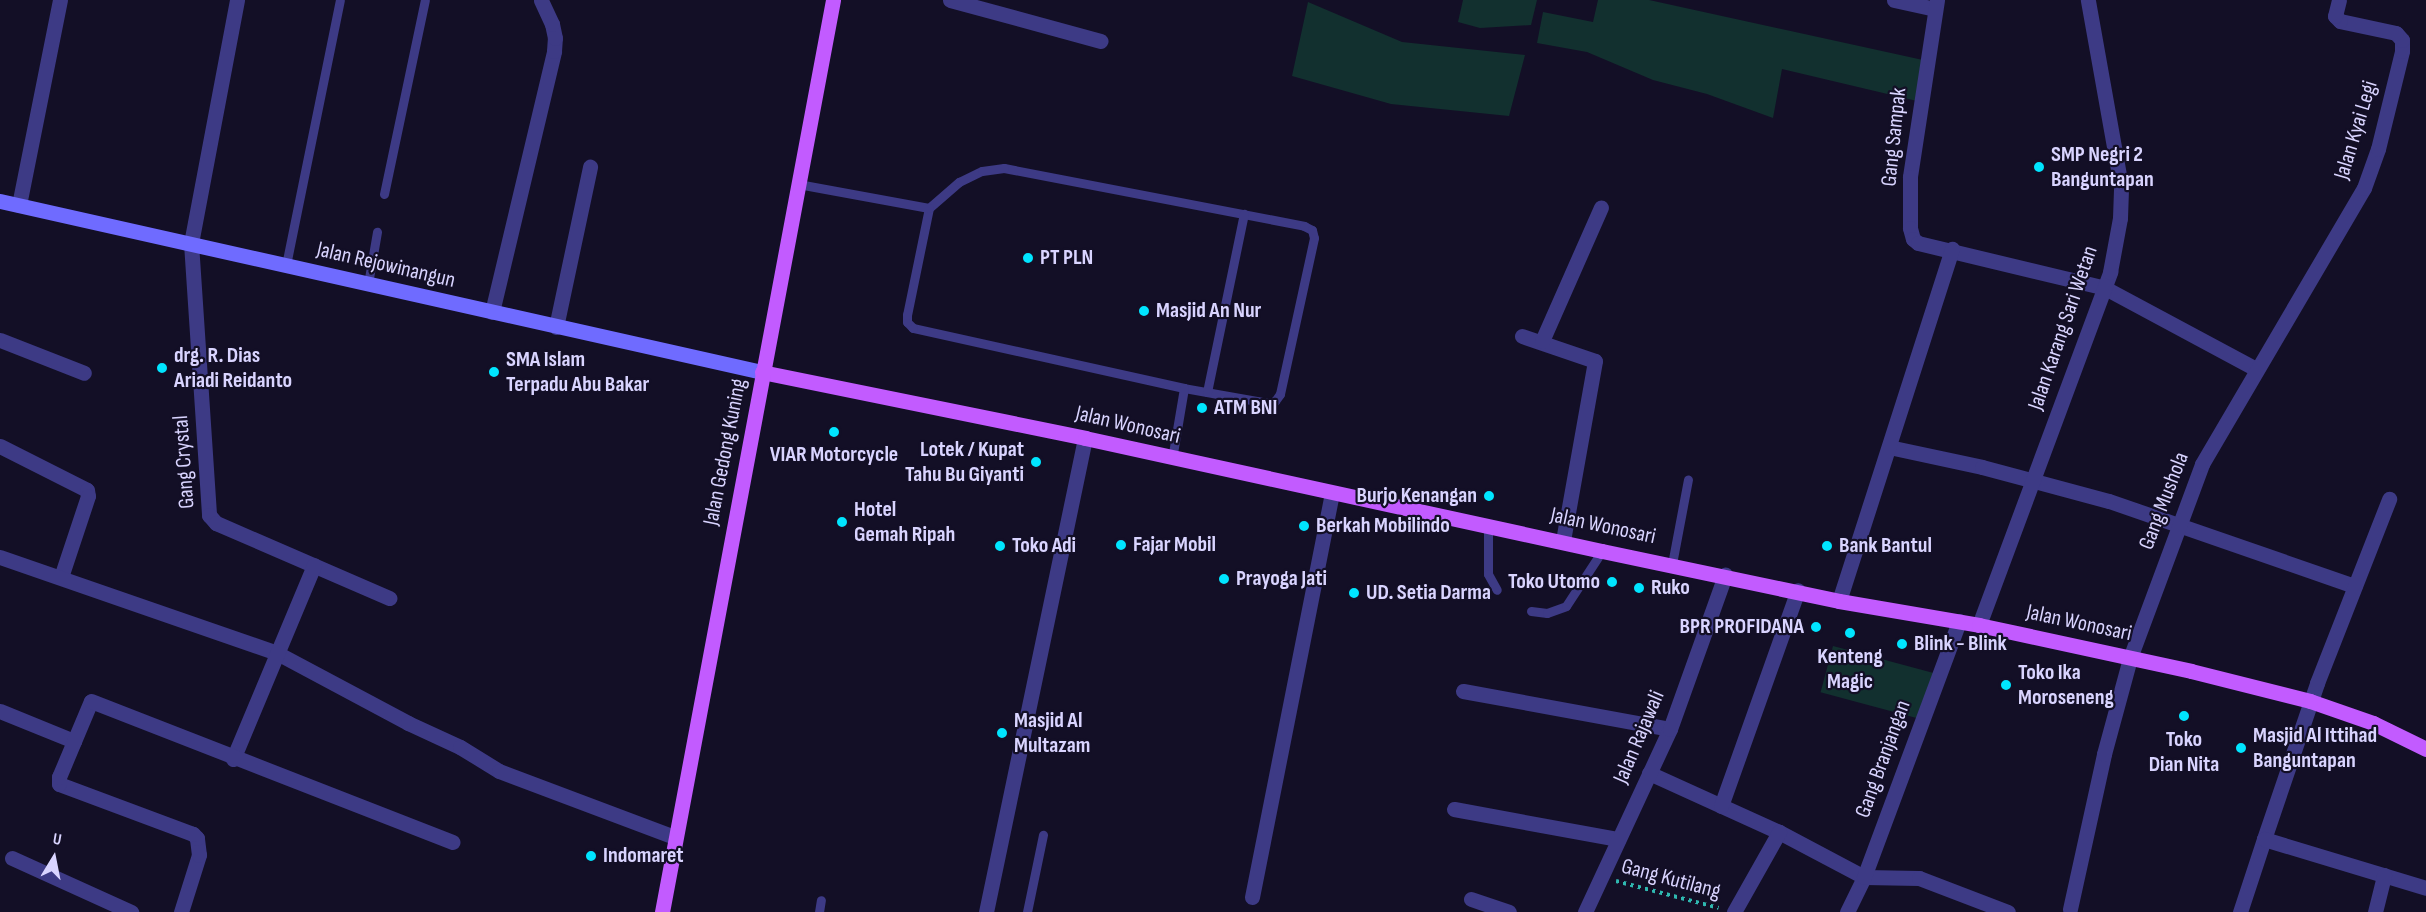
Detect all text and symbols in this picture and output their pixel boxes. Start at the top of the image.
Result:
street label: Jalan Kyai Legi [2329,78,2383,182]
street label: Gang Sampak [1876,86,1912,188]
place label: SMP Negri 2 Banguntapan [2051,141,2154,192]
marker: SMP Negri 2 Banguntapan [2032,160,2046,174]
street label: Jalan Rejowinangun [314,236,458,294]
street label: Jalan Karang Sari Wetan [2023,242,2103,414]
place label: PT PLN [1040,245,1093,271]
marker: PT PLN [1021,251,1035,265]
place label: Masjid An Nur [1156,298,1261,324]
marker: Masjid An Nur [1137,304,1151,318]
place label: drg. R. Dias Ariadi Reidanto [174,342,292,394]
place label: SMA Islam Terpadu Abu Bakar [506,346,649,398]
marker: drg. R. Dias Ariadi Reidanto [155,361,169,375]
marker: SMA Islam Terpadu Abu Bakar [487,365,501,379]
street label: Jalan Gedong Kuning [698,376,752,528]
place label: ATM BNI [1214,395,1277,421]
street label: Jalan Wonosari [1073,400,1183,450]
marker: ATM BNI [1195,401,1209,415]
street label: Gang Crystal [168,414,200,510]
marker: VIAR Motorcycle [827,425,841,439]
place label: Lotek / Kupat Tahu Bu Giyanti [905,436,1024,488]
place label: VIAR Motorcycle [770,442,898,468]
street label: Gang Mushola [2133,449,2195,553]
marker: Lotek / Kupat Tahu Bu Giyanti [1029,455,1043,469]
place label: Burjo Kenangan [1356,483,1477,509]
marker: Burjo Kenangan [1482,489,1496,503]
place label: Hotel Gemah Ripah [854,496,955,548]
street label: Jalan Wonosari [1548,502,1658,550]
place label: Berkah Mobilindo [1316,513,1450,539]
marker: Hotel Gemah Ripah [835,515,849,529]
marker: Berkah Mobilindo [1297,519,1311,533]
place label: Fajar Mobil [1133,532,1216,558]
place label: Toko Adi [1012,533,1076,559]
place label: Bank Bantul [1839,533,1932,559]
marker: Fajar Mobil [1114,538,1128,552]
marker: Toko Adi [993,539,1007,553]
marker: Bank Bantul [1820,539,1834,553]
place label: Prayoga Jati [1236,566,1327,592]
place label: Toko Utomo [1508,569,1600,595]
marker: Prayoga Jati [1217,572,1231,586]
marker: Toko Utomo [1605,575,1619,589]
place label: Ruko [1651,575,1690,601]
place label: UD. Setia Darma [1366,580,1491,606]
marker: Ruko [1632,581,1646,595]
marker: UD. Setia Darma [1347,586,1361,600]
street label: Jalan Wonosari [2024,599,2134,647]
place label: BPR PROFIDANA [1680,614,1804,640]
marker: BPR PROFIDANA [1809,620,1823,634]
marker: Kenteng Magic [1843,626,1857,640]
place label: Blink - Blink [1914,631,2007,657]
marker: Blink - Blink [1895,637,1909,651]
place label: Kenteng Magic [1817,643,1883,694]
place label: Toko Ika Moroseneng [2018,659,2114,710]
marker: Toko Ika Moroseneng [1999,678,2013,692]
street label: Jalan Rajawali [1608,687,1670,787]
street label: Gang Branjangan [1850,697,1916,821]
place label: Masjid Al Multazam [1014,707,1090,758]
marker: Toko Dian Nita [2177,709,2191,723]
place label: Masjid Al Ittihad Banguntapan [2253,722,2377,774]
marker: Masjid Al Multazam [995,726,1009,740]
place label: Toko Dian Nita [2149,726,2219,778]
marker: Masjid Al Ittihad Banguntapan [2234,741,2248,755]
north arrow [24,828,84,888]
text: U [51,830,63,850]
place label: Indomaret [603,843,684,869]
marker: Indomaret [584,849,598,863]
street label: Gang Kutilang [1619,853,1723,905]

